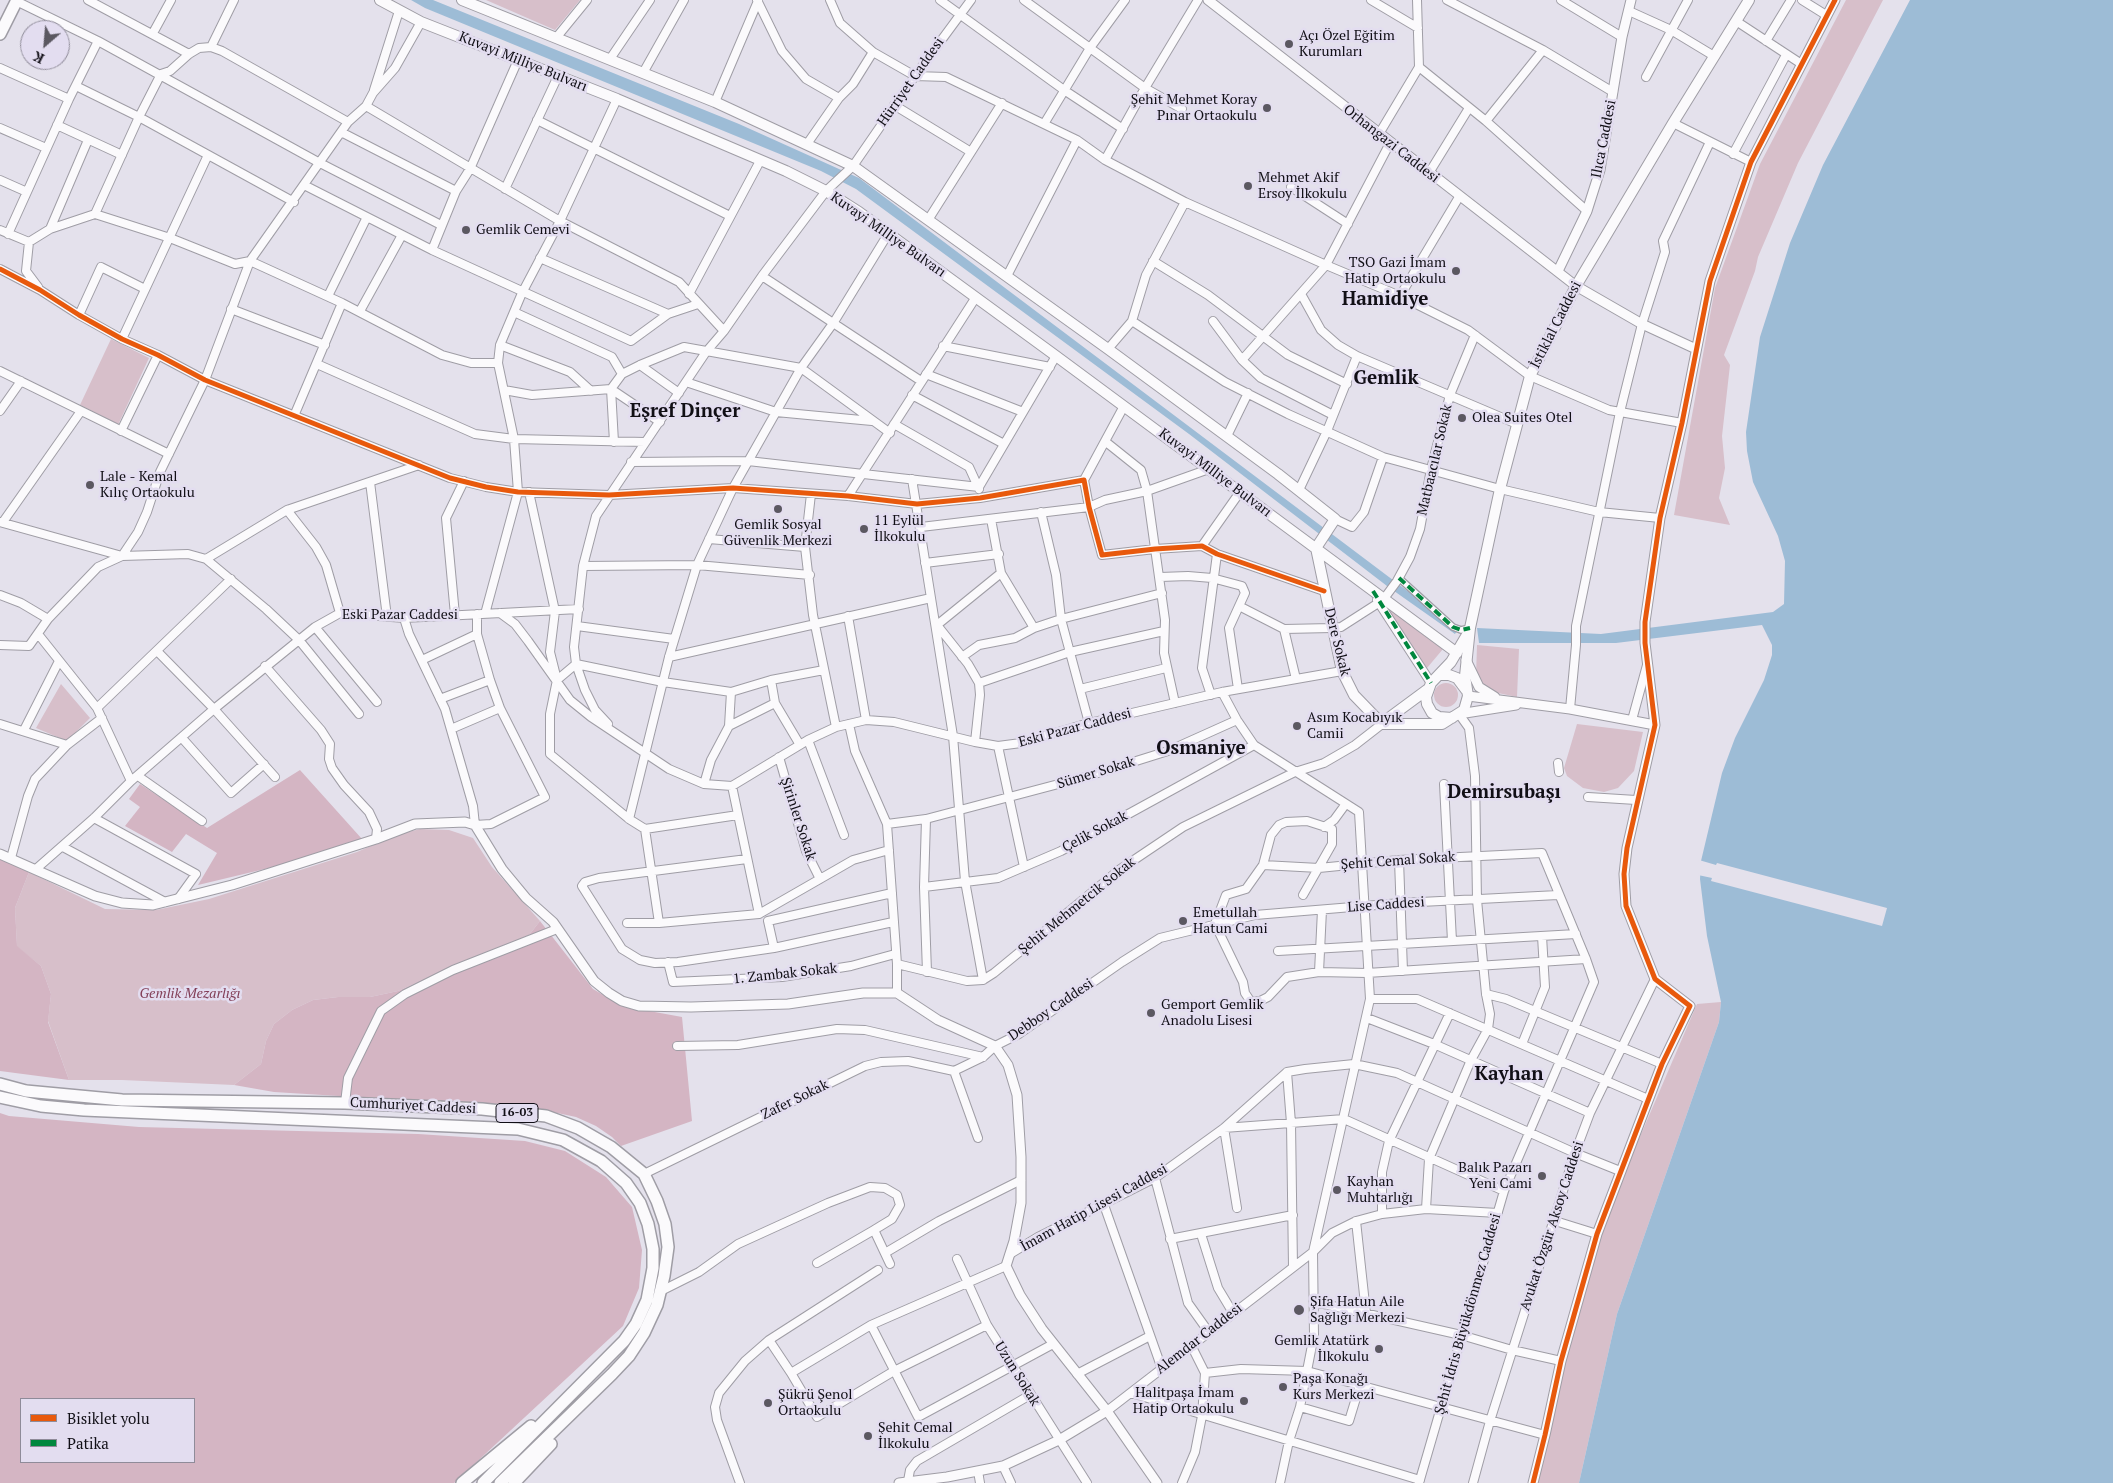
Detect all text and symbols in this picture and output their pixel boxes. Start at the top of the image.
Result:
north arrow [20,20,70,70]
place label: Açı Özel Eğitim Kurumları [1299,28,1395,60]
street label: Kuvayi Milliye Bulvarı [456,29,590,95]
street label: Hürriyet Caddesi [874,34,948,130]
marker: Açı Özel Eğitim Kurumları [1283,38,1295,50]
text: K [30,47,47,69]
place label: Şehit Mehmet Koray Pınar Ortaokulu [1131,92,1257,124]
street label: Ilıca Caddesi [1588,98,1620,180]
street label: Orhangazi Caddesi [1340,101,1442,187]
marker: Şehit Mehmet Koray Pınar Ortaokulu [1261,102,1273,114]
place label: Mehmet Akif Ersoy İlkokulu [1258,170,1347,202]
marker: Mehmet Akif Ersoy İlkokulu [1242,180,1254,192]
street label: Kuvayi Milliye Bulvarı [827,189,949,281]
place label: Gemlik Cemevi [476,222,570,238]
marker: Gemlik Cemevi [460,224,472,236]
place label: TSO Gazi İmam Hatip Ortaokulu [1345,255,1446,288]
marker: TSO Gazi İmam Hatip Ortaokulu [1450,265,1462,277]
street label: İstiklal Caddesi [1527,279,1585,371]
district label: Hamidiye [1342,289,1428,311]
district label: Gemlik [1354,368,1418,390]
district label: Eşref Dinçer [630,401,740,423]
street label: Matbaacılar Sokak [1414,403,1456,517]
place label: Olea Suites Otel [1472,410,1572,426]
marker: Olea Suites Otel [1456,412,1468,424]
street label: Kuvayi Milliye Bulvarı [1155,425,1275,521]
place label: Lale - Kemal Kılıç Ortaokulu [100,469,195,502]
marker: Lale - Kemal Kılıç Ortaokulu [84,479,96,491]
marker: Gemlik Sosyal Güvenlik Merkezi [772,503,784,515]
place label: 11 Eylül İlkokulu [874,513,925,546]
place label: Gemlik Sosyal Güvenlik Merkezi [724,517,832,550]
marker: 11 Eylül İlkokulu [858,523,870,535]
street label: Dere Sokak [1320,606,1354,678]
street label: Eski Pazar Caddesi [342,607,458,623]
street label: Eski Pazar Caddesi [1017,705,1133,751]
place label: Asım Kocabıyık Camii [1307,710,1402,742]
marker: Asım Kocabıyık Camii [1291,720,1303,732]
district label: Osmaniye [1156,738,1246,760]
street label: Sümer Sokak [1055,753,1137,793]
street label: Şirinler Sokak [777,775,819,863]
district label: Demirsubaşı [1447,782,1561,804]
street label: Çelik Sokak [1059,808,1131,856]
street label: Şehit Cemal Sokak [1340,849,1456,873]
street label: Şehit Mehmetcik Sokak [1015,854,1139,958]
street label: Lise Caddesi [1347,894,1425,916]
place label: Emetullah Hatun Cami [1193,905,1268,938]
marker: Emetullah Hatun Cami [1177,915,1189,927]
street label: 1. Zambak Sokak [732,960,838,988]
street label: Debboy Caddesi [1005,975,1097,1045]
park label: Gemlik Mezarlığı [140,986,240,1002]
place label: Gemport Gemlik Anadolu Lisesi [1161,997,1264,1030]
marker: Gemport Gemlik Anadolu Lisesi [1145,1007,1157,1019]
district label: Kayhan [1474,1064,1544,1086]
street label: Zafer Sokak [759,1077,831,1123]
street label: Cumhuriyet Caddesi [349,1094,477,1118]
road number: 16-03 [496,1104,538,1122]
street label: Avukat Özgür Aksoy Caddesi [1517,1139,1587,1313]
place label: Balık Pazarı Yeni Cami [1458,1160,1532,1192]
street label: İmam Hatip Lisesi Caddesi [1018,1161,1170,1255]
marker: Balık Pazarı Yeni Cami [1536,1170,1548,1182]
place label: Kayhan Muhtarlığı [1347,1174,1413,1206]
marker: Kayhan Muhtarlığı [1331,1184,1343,1196]
street label: Şehit İdris Büyükdönmez Caddesi [1431,1212,1505,1416]
place label: Şifa Hatun Aile Sağlığı Merkezi [1310,1294,1405,1326]
street label: Alemdar Caddesi [1152,1300,1246,1378]
marker: Şifa Hatun Aile Sağlığı Merkezi [1292,1303,1306,1317]
place label: Gemlik Atatürk İlkokulu [1274,1333,1369,1365]
street label: Uzun Sokak [991,1339,1043,1409]
marker: Gemlik Atatürk İlkokulu [1373,1343,1385,1355]
place label: Paşa Konağı Kurs Merkezi [1293,1371,1374,1404]
marker: Paşa Konağı Kurs Merkezi [1277,1381,1289,1393]
place label: Halitpaşa İmam Hatip Ortaokulu [1133,1385,1234,1418]
place label: Şükrü Şenol Ortaokulu [778,1387,852,1420]
marker: Halitpaşa İmam Hatip Ortaokulu [1238,1395,1250,1407]
marker: Şükrü Şenol Ortaokulu [762,1397,774,1409]
legend [20,1398,195,1463]
text: Bisiklet yolu [67,1408,150,1428]
place label: Şehit Cemal İlkokulu [878,1420,953,1452]
marker: Şehit Cemal İlkokulu [862,1430,874,1442]
text: Patika [67,1433,109,1453]

